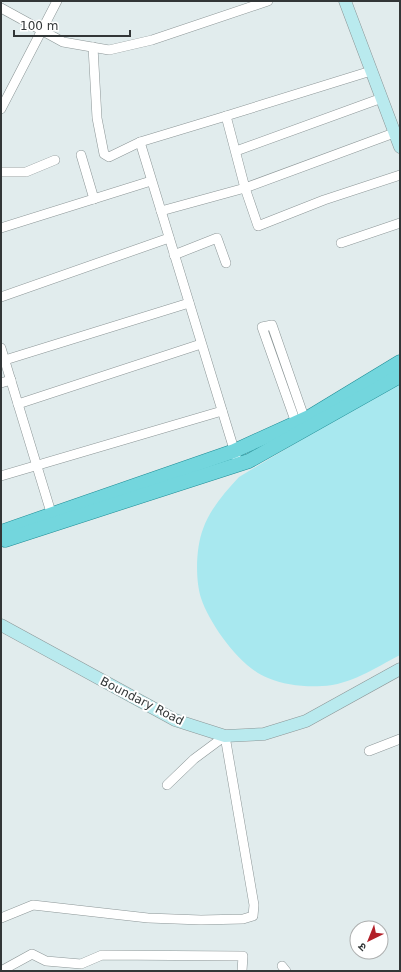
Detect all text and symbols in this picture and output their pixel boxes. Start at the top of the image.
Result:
scale bar [14,12,130,38]
text: 100 m [20,19,58,33]
street label: Boundary Road [98,674,186,728]
north arrow [349,920,389,960]
text: उ [355,940,369,954]

